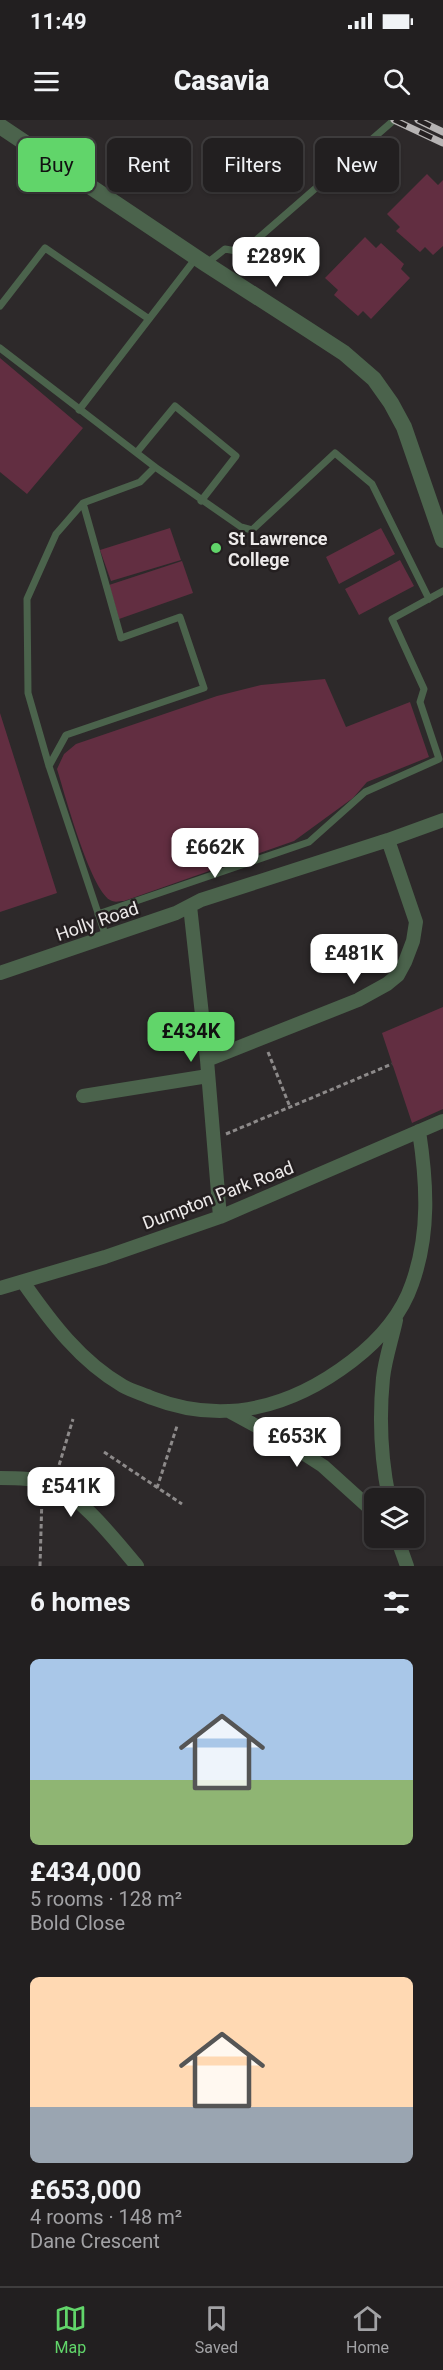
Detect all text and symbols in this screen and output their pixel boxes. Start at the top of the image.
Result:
text: 11:49 [30,9,87,34]
icon: menu [30,65,63,98]
text: Casavia [174,65,269,97]
icon: search [380,65,413,98]
chip: Buy [18,138,95,192]
chip: Rent [107,138,191,192]
chip: Filters [203,138,303,192]
chip: New [315,138,399,192]
pin: £289K [234,237,318,288]
text: £289K [246,244,306,268]
place label: St Lawrence College [228,528,328,570]
marker: St Lawrence College [209,541,223,555]
pin: £662K [173,828,257,879]
text: £662K [185,835,245,859]
street label: Holly Road [53,897,141,945]
pin: £481K [312,934,396,985]
text: £481K [324,941,384,965]
pin: £434K [149,1012,233,1063]
text: £434K [161,1019,221,1043]
street label: Dumpton Park Road [140,1157,296,1233]
pin: £653K [255,1417,339,1468]
text: £653K [267,1424,327,1448]
pin: £541K [29,1467,113,1518]
text: £541K [41,1474,101,1498]
map controls [364,1488,424,1548]
button: layers [364,1488,424,1548]
icon: filters [380,1586,413,1619]
text: 6 homes [30,1587,131,1617]
icon: home [168,1698,276,1806]
text: £434,000 [30,1857,141,1887]
text: 5 rooms · 128 m² [30,1887,182,1911]
text: Bold Close [30,1911,125,1935]
icon: home [168,2016,276,2124]
text: £653,000 [30,2175,141,2205]
text: 4 rooms · 148 m² [30,2205,182,2229]
text: Dane Crescent [30,2229,160,2253]
tab: Map [54,2302,87,2357]
tab: Saved [195,2302,238,2357]
tab: Home [346,2302,389,2357]

